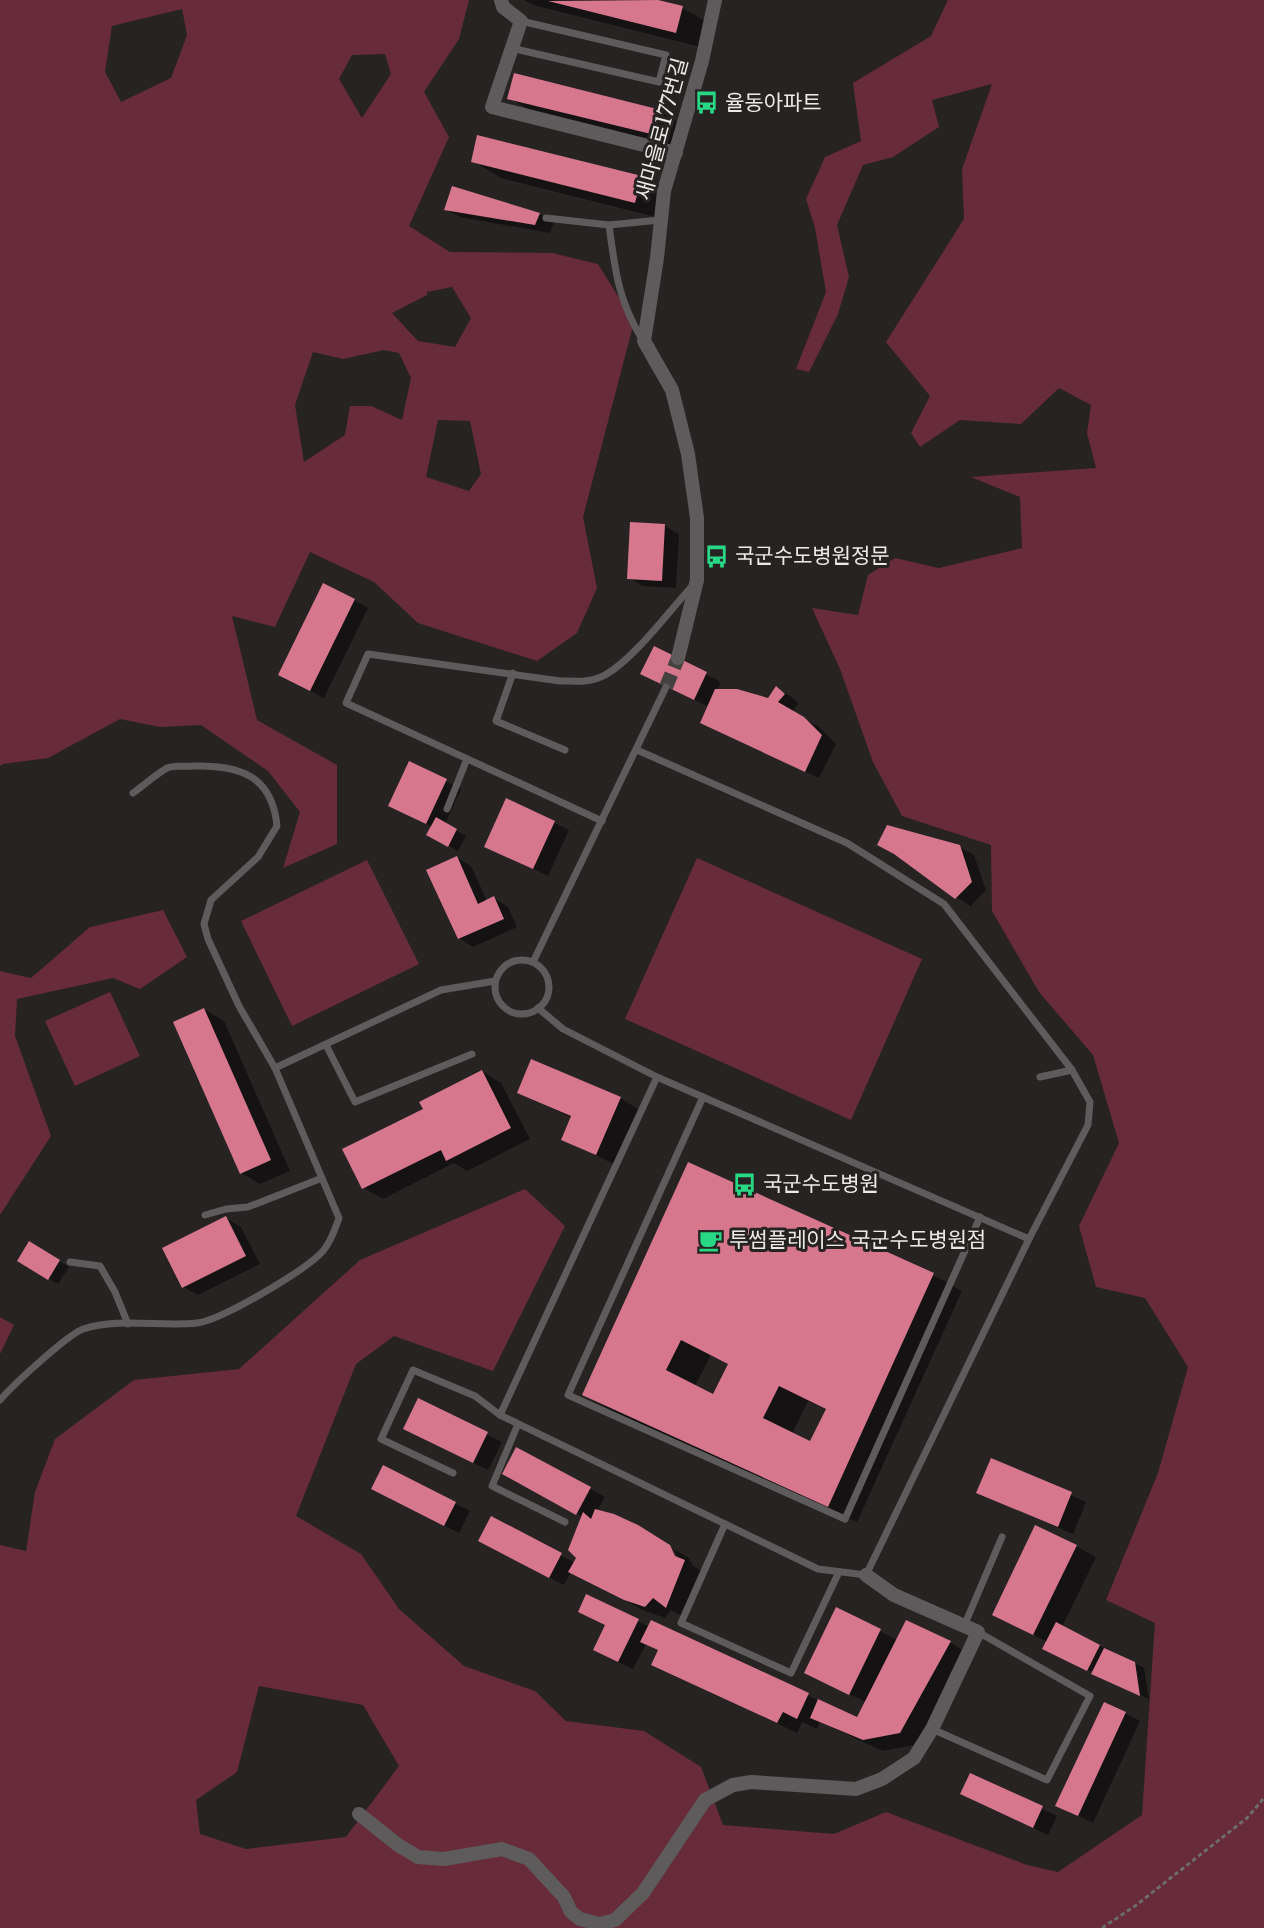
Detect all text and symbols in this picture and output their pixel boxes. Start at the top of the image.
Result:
street label: 새마을로177번길 [631,55,693,203]
bus stop icon: 율동아파트 [694,90,720,116]
place label: 율동아파트 [725,90,822,116]
bus stop icon: 국군수도병원정문 [704,543,730,569]
place label: 국군수도병원정문 [735,543,890,569]
bus stop icon: 국군수도병원 [732,1171,758,1197]
place label: 국군수도병원 [763,1171,879,1197]
cafe icon: 투썸플레이스 국군수도병원점 [698,1227,724,1253]
place label: 투썸플레이스 국군수도병원점 [729,1227,986,1253]

